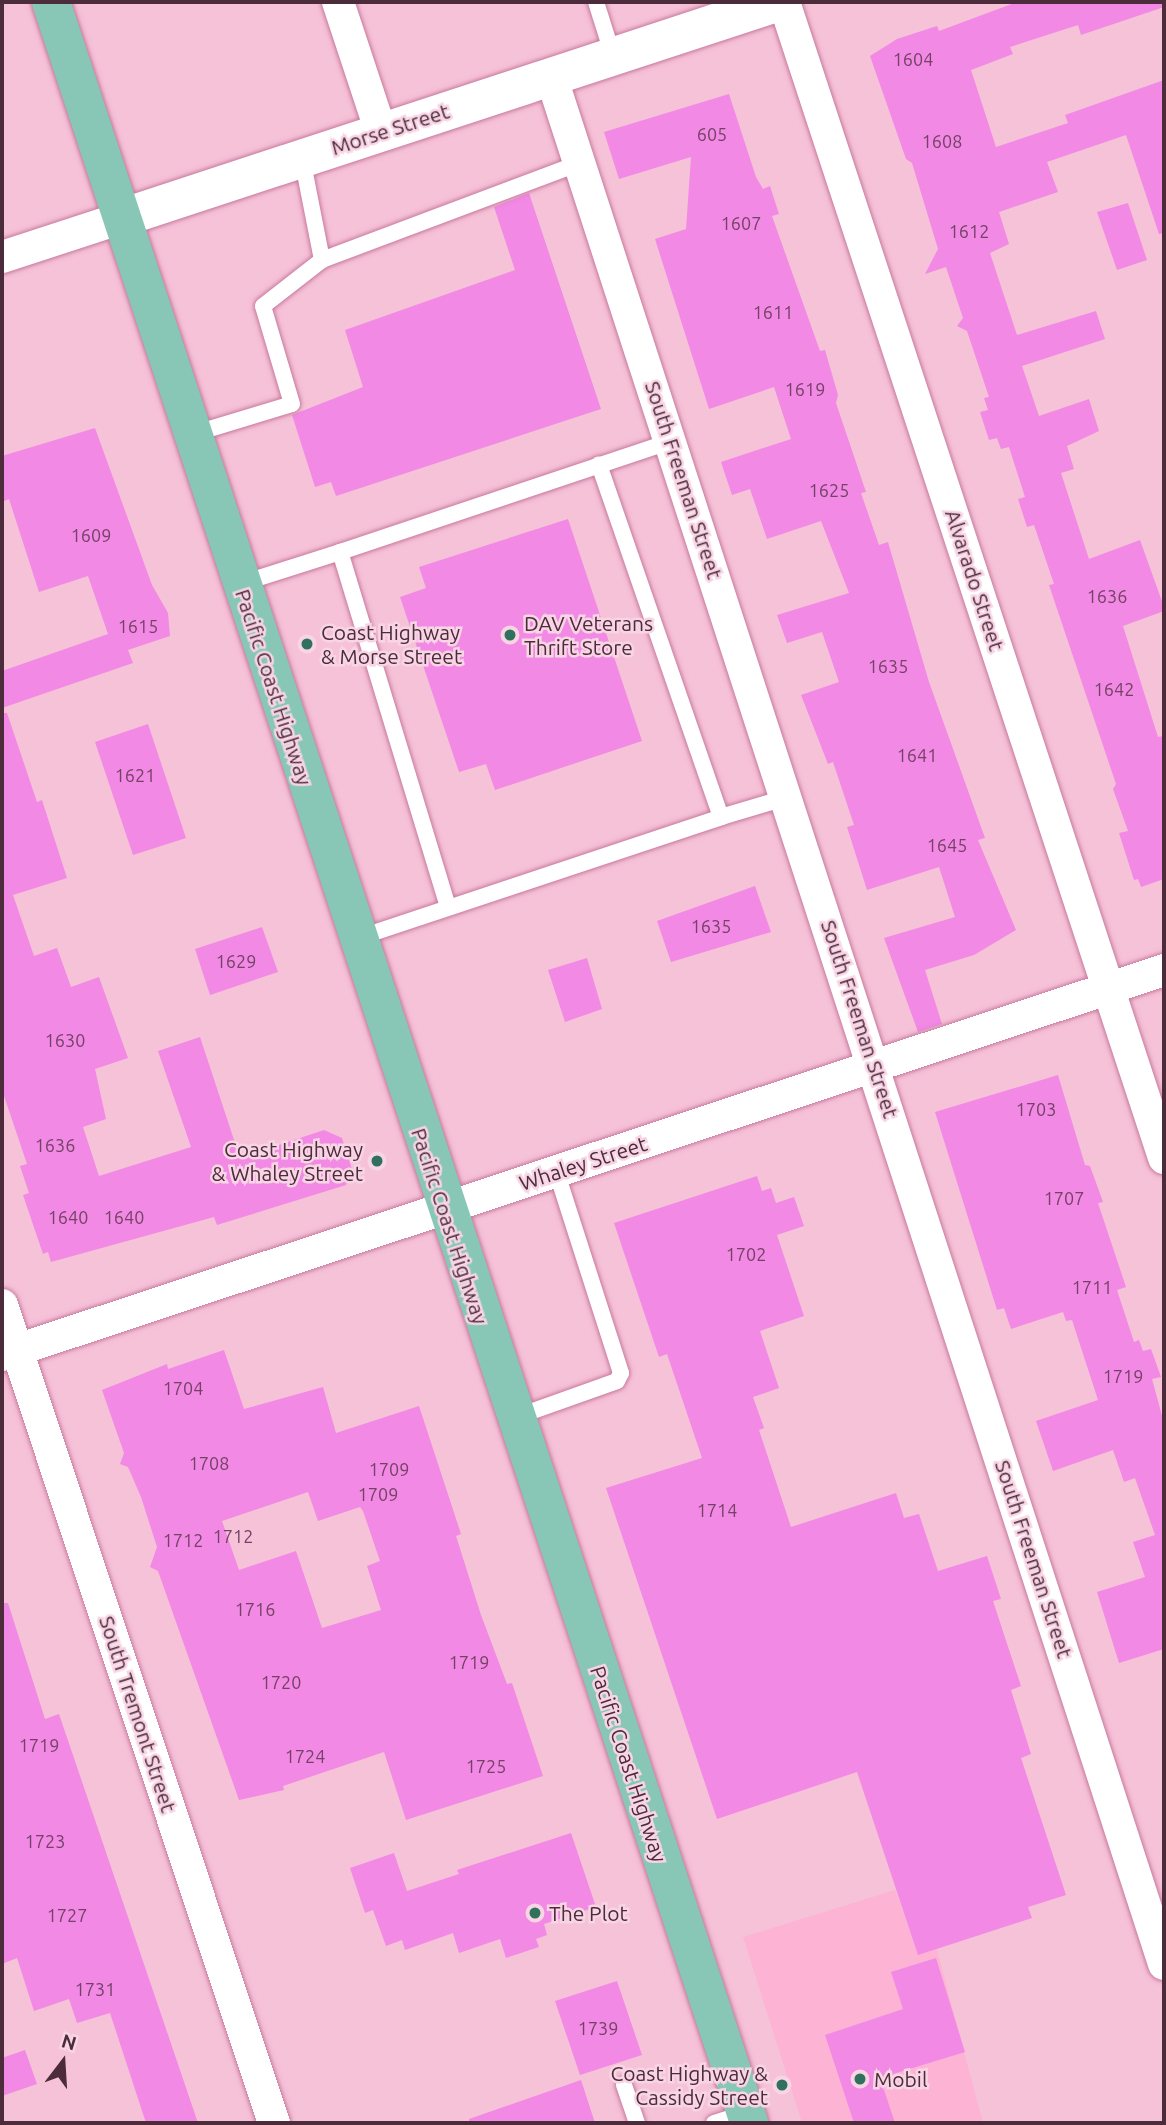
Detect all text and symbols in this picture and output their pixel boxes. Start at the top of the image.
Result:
house number: 1604 [893,48,933,70]
street label: Morse Street [328,98,452,160]
house number: 605 [697,123,727,145]
house number: 1608 [922,130,962,152]
house number: 1607 [721,212,761,234]
house number: 1612 [949,220,989,242]
house number: 1611 [753,301,793,323]
street label: South Freeman Street [640,378,728,582]
house number: 1619 [785,378,825,400]
house number: 1625 [809,479,849,501]
street label: Alvarado Street [940,506,1010,654]
house number: 1609 [71,524,111,546]
house number: 1636 [1087,585,1127,607]
street label: Pacific Coast Highway [230,586,318,788]
place label: DAV Veterans Thrift Store [524,610,653,660]
house number: 1615 [118,615,158,637]
place label: Coast Highway & Morse Street [321,619,462,669]
marker: DAV Veterans Thrift Store [502,627,518,643]
marker: Coast Highway & Morse Street [299,636,315,652]
house number: 1635 [868,655,908,677]
house number: 1642 [1094,678,1134,700]
house number: 1641 [897,744,937,766]
house number: 1621 [115,764,155,786]
house number: 1645 [927,834,967,856]
house number: 1635 [691,915,731,937]
street label: South Freeman Street [816,917,904,1121]
house number: 1629 [216,950,256,972]
house number: 1630 [45,1029,85,1051]
house number: 1703 [1016,1098,1056,1120]
street label: Pacific Coast Highway [406,1125,494,1327]
street label: Whaley Street [516,1130,650,1196]
house number: 1636 [35,1134,75,1156]
place label: Coast Highway & Whaley Street [212,1136,363,1186]
marker: Coast Highway & Whaley Street [369,1153,385,1169]
house number: 1707 [1044,1187,1084,1209]
house number: 1640 [48,1206,88,1228]
house number: 1640 [104,1206,144,1228]
house number: 1702 [726,1243,766,1265]
house number: 1711 [1072,1276,1112,1298]
house number: 1719 [1103,1365,1143,1387]
house number: 1704 [163,1377,203,1399]
house number: 1708 [189,1452,229,1474]
street label: South Freeman Street [990,1457,1078,1661]
house number: 1709 [369,1458,409,1480]
house number: 1709 [358,1483,398,1505]
house number: 1714 [697,1499,737,1521]
house number: 1712 [213,1525,253,1547]
house number: 1712 [163,1529,203,1551]
house number: 1716 [235,1598,275,1620]
street label: South Tremont Street [94,1613,182,1815]
house number: 1719 [449,1651,489,1673]
street label: Pacific Coast Highway [585,1663,673,1865]
house number: 1720 [261,1671,301,1693]
house number: 1719 [19,1734,59,1756]
house number: 1724 [285,1745,325,1767]
house number: 1725 [466,1755,506,1777]
house number: 1723 [25,1830,65,1852]
place label: The Plot [549,1900,628,1926]
house number: 1727 [47,1904,87,1926]
marker: The Plot [527,1905,543,1921]
house number: 1731 [75,1978,115,2000]
house number: 1739 [578,2017,618,2039]
north arrow [28,2027,98,2097]
text: N [59,2029,79,2055]
place label: Coast Highway & Cassidy Street [610,2060,768,2110]
place label: Mobil [874,2066,927,2092]
marker: Mobil [852,2071,868,2087]
marker: Coast Highway & Cassidy Street [774,2077,790,2093]

